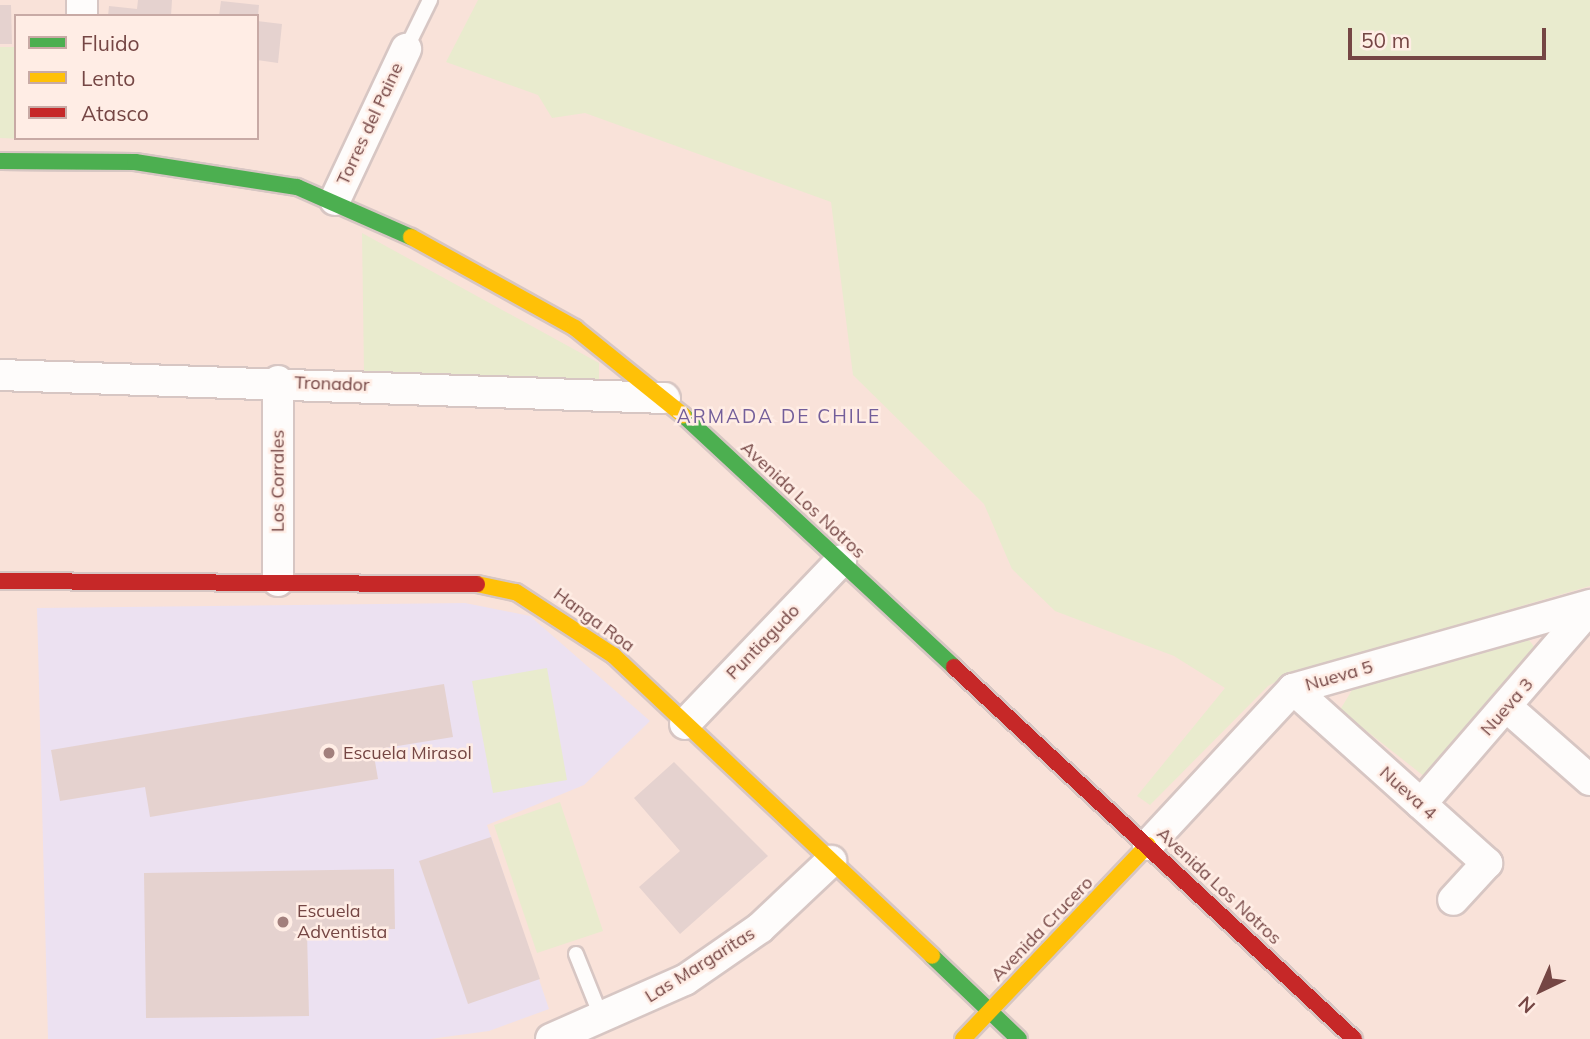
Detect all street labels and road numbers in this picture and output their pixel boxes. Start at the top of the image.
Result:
street label: Torres del Paine [332,59,408,189]
street label: Tronador [294,372,370,396]
street label: Los Corrales [267,430,289,532]
street label: Avenida Los Notros [736,437,870,563]
street label: Hanga Roa [549,583,639,657]
street label: Puntiagudo [722,600,804,684]
street label: Nueva 5 [1303,656,1375,696]
street label: Nueva 3 [1476,674,1538,740]
street label: Nueva 4 [1375,762,1441,824]
street label: Avenida Los Notros [1152,823,1286,949]
street label: Avenida Crucero [986,872,1098,986]
street label: Las Margaritas [641,923,759,1007]

